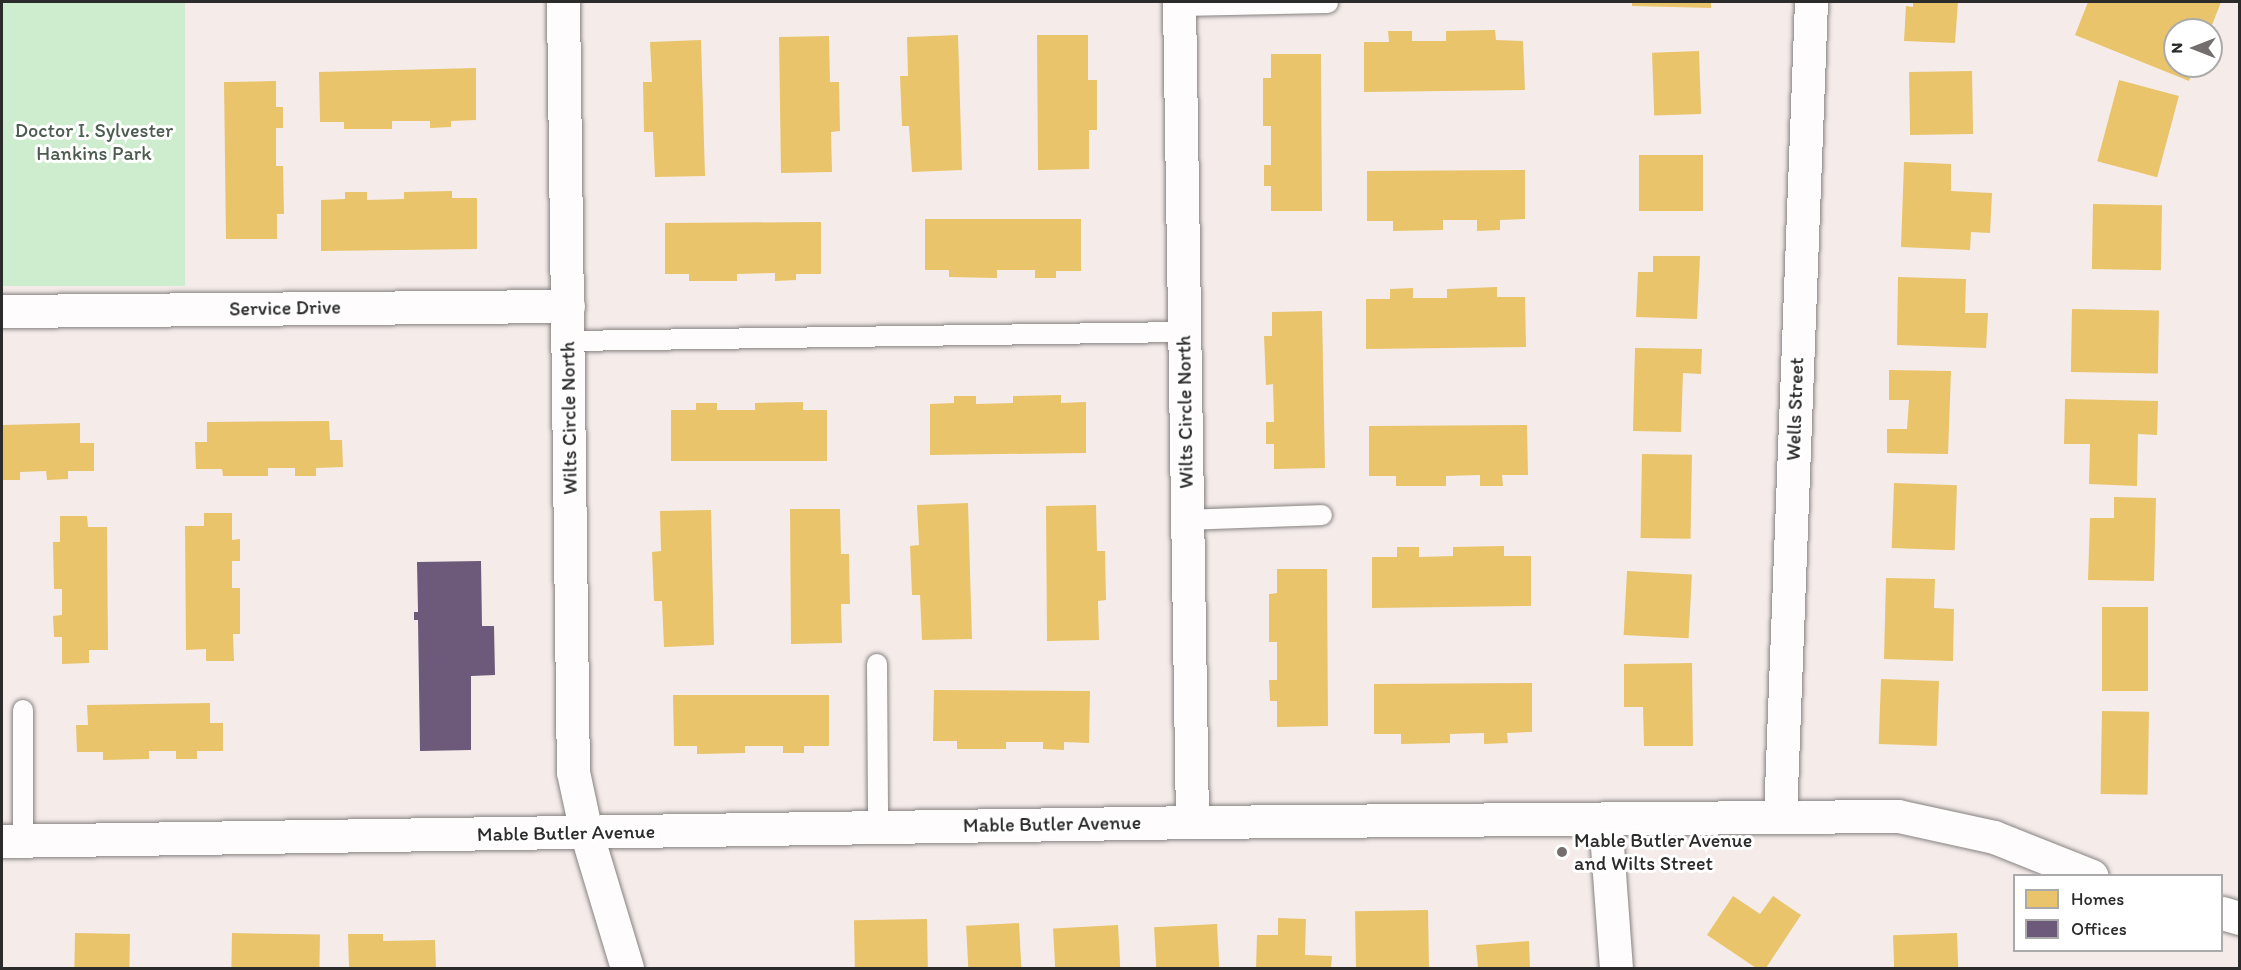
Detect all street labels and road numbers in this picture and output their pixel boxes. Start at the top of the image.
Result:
street label: Service Drive [229,295,341,321]
street label: Wilts Circle North [1172,335,1198,489]
street label: Wilts Circle North [556,341,582,495]
street label: Wells Street [1781,357,1809,461]
street label: Mable Butler Avenue [963,810,1141,838]
street label: Mable Butler Avenue [477,819,655,847]

